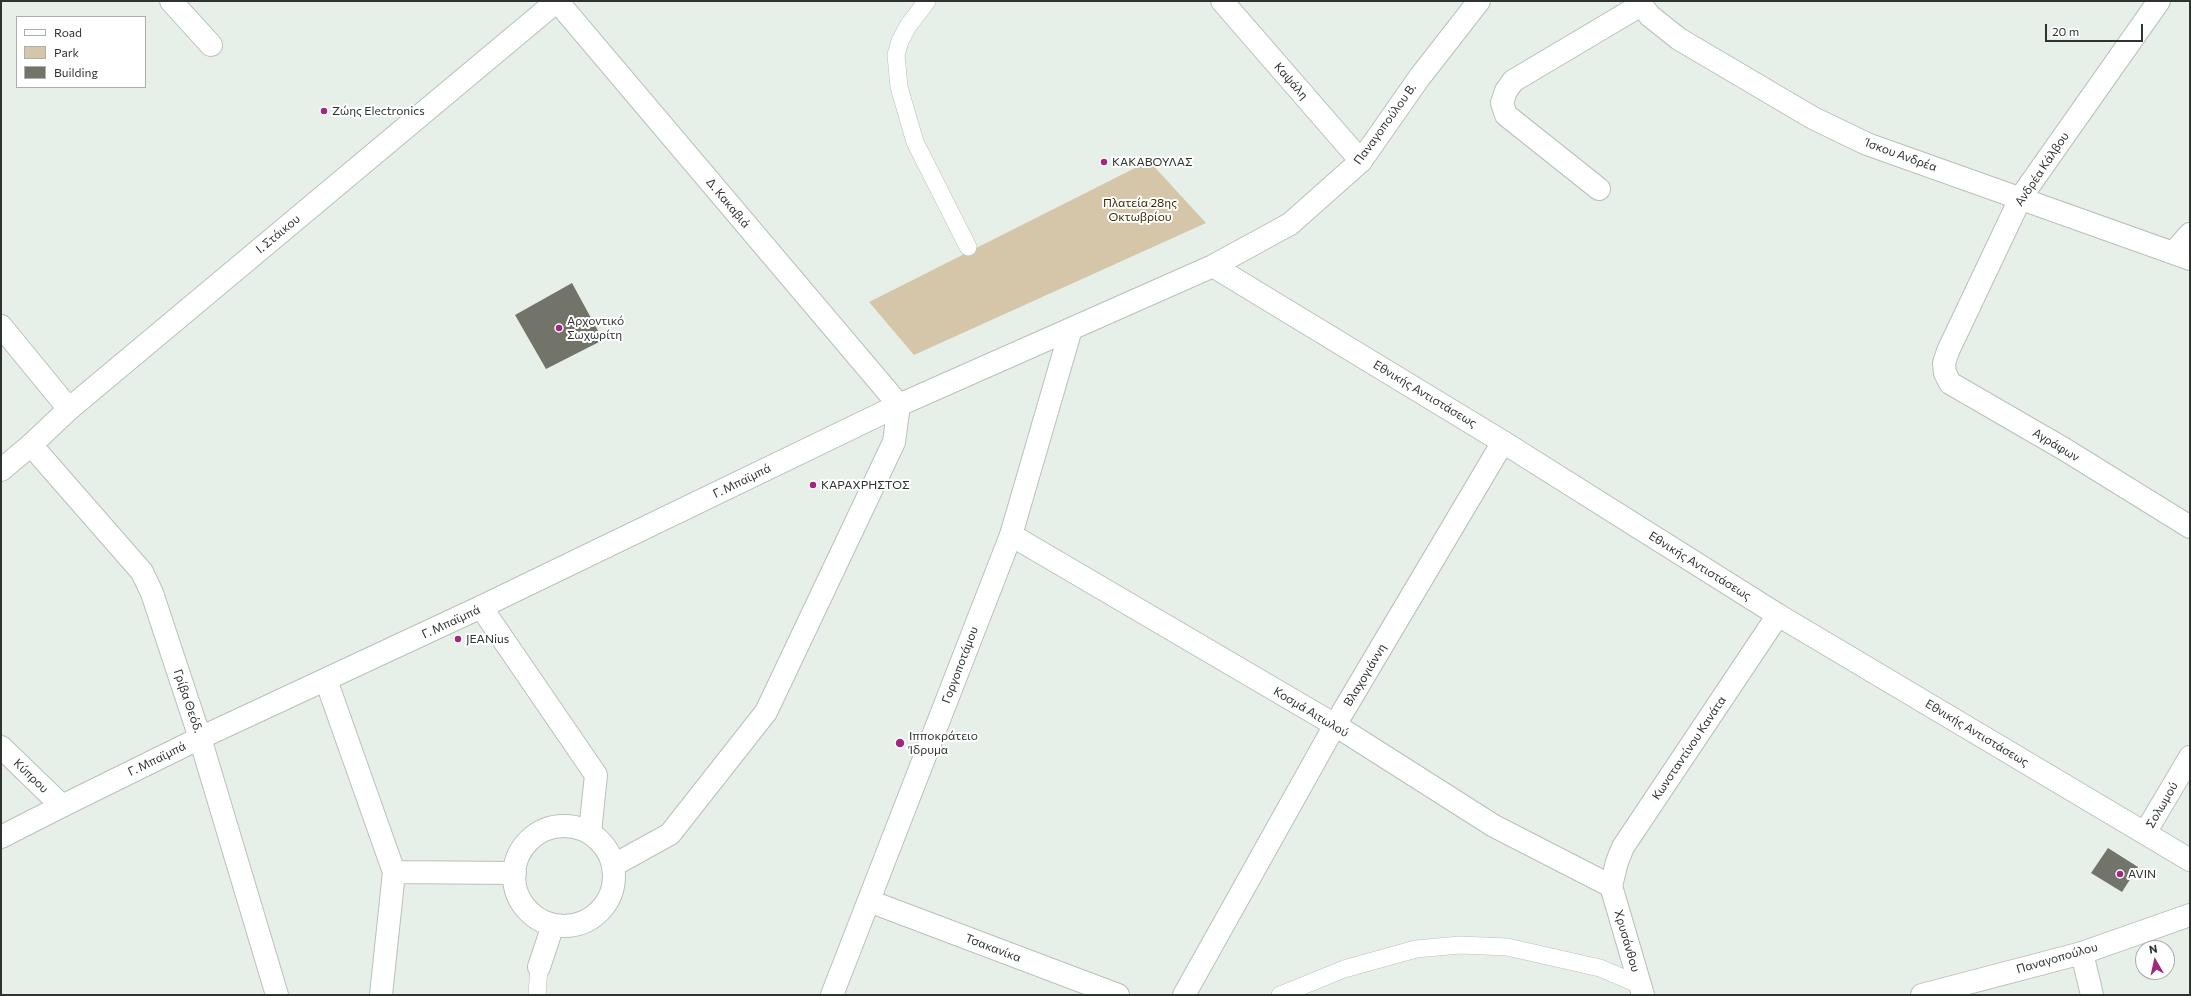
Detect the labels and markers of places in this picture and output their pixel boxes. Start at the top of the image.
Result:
place label: Ζώης Electronics [332,104,425,118]
marker: Ζώης Electronics [319,106,329,116]
place label: ΚΑΚΑΒΟΥΛΑΣ [1112,155,1193,169]
marker: ΚΑΚΑΒΟΥΛΑΣ [1099,157,1109,167]
place label: Αρχοντικό Σωχωρίτη [567,314,624,342]
marker: Αρχοντικό Σωχωρίτη [554,323,564,333]
place label: ΚΑΡΑΧΡΗΣΤΟΣ [821,478,910,492]
marker: ΚΑΡΑΧΡΗΣΤΟΣ [808,480,818,490]
place label: JEANius [466,632,509,646]
marker: JEANius [453,634,463,644]
place label: Ιπποκράτειο Ίδρυμα [909,729,978,757]
marker: Ιπποκράτειο Ίδρυμα [894,737,906,749]
place label: AVIN [2128,867,2156,881]
marker: AVIN [2115,869,2125,879]

